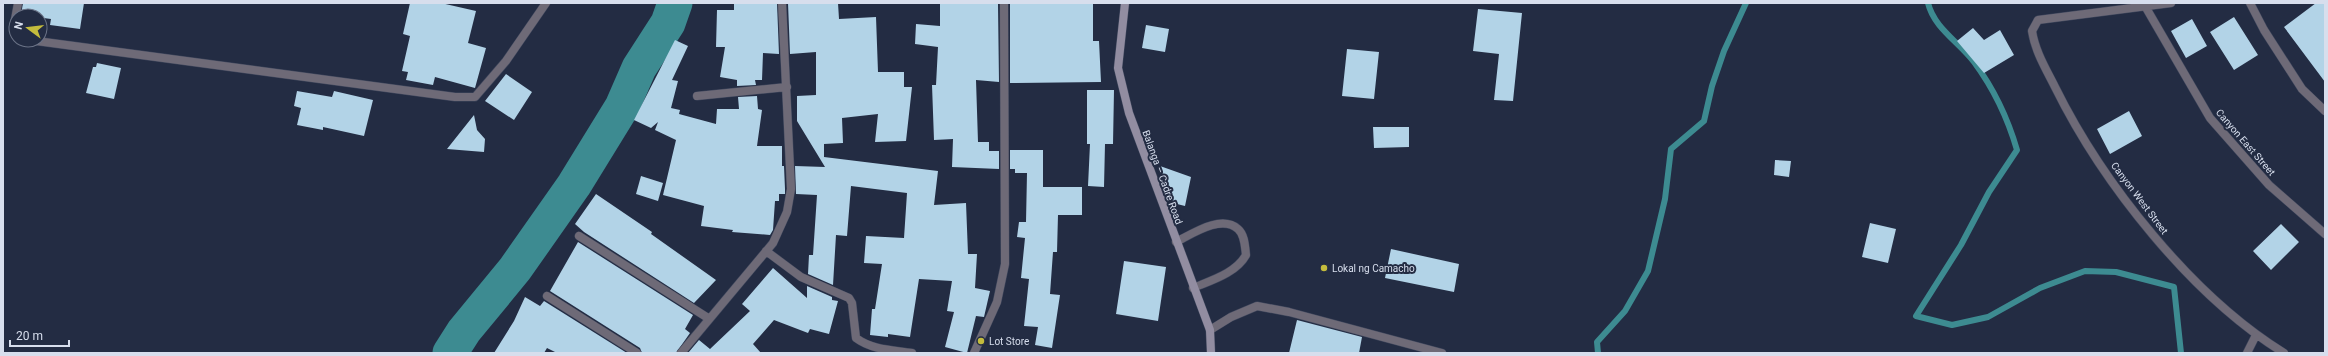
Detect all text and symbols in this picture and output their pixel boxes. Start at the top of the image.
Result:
north arrow [8,8,48,48]
text: N [12,20,26,31]
street label: Canyon East Street [2214,107,2277,178]
street label: Balanga – Cadre Road [1140,129,1185,226]
street label: Canyon West Street [2109,160,2170,236]
marker: Lokal ng Camacho [1319,263,1329,273]
place label: Lokal ng Camacho [1332,263,1415,274]
scale bar [10,322,69,348]
text: 20 m [16,329,43,343]
marker: Lot Store [976,336,986,346]
place label: Lot Store [989,336,1029,347]

